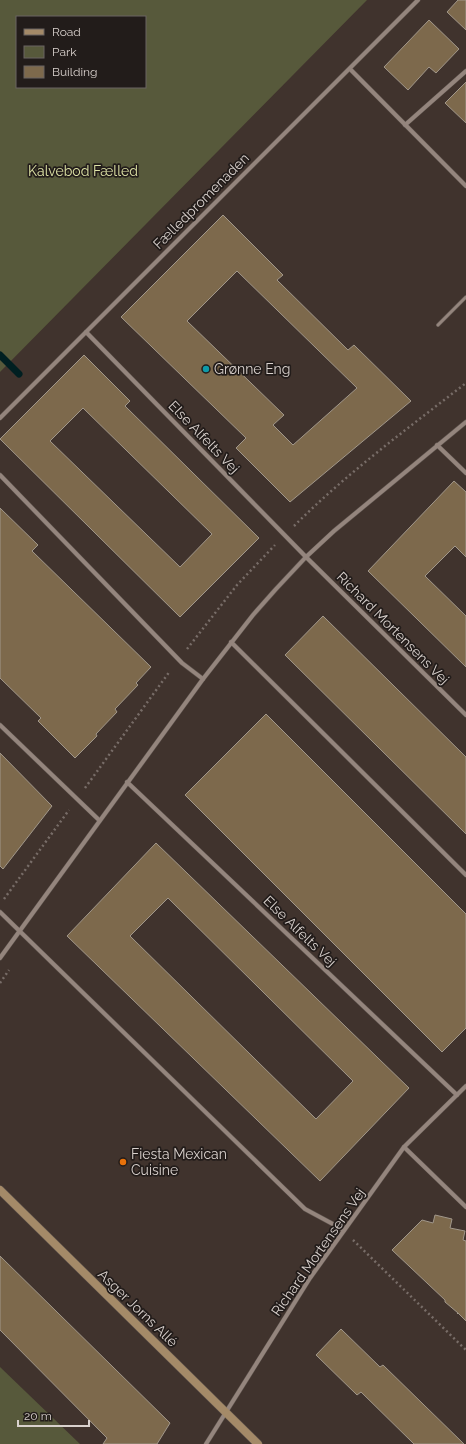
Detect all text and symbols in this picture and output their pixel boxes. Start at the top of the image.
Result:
legend [16,16,146,88]
text: Road [52,25,81,39]
text: Park [52,45,77,59]
text: Building [52,65,98,79]
street label: Fælledpromenaden [150,150,252,252]
park label: Kalvebod Fælled [28,163,138,179]
place label: Grønne Eng [214,361,290,377]
marker: Grønne Eng [201,364,211,374]
street label: Else Alfelts Vej [165,397,243,477]
street label: Richard Mortensens Vej [334,569,452,687]
street label: Else Alfelts Vej [260,892,340,970]
place label: Fiesta Mexican Cuisine [131,1146,227,1178]
marker: Fiesta Mexican Cuisine [118,1157,128,1167]
street label: Richard Mortensens Vej [268,1185,368,1319]
street label: Asger Jorns Allé [95,1266,181,1350]
scale bar [18,1402,89,1428]
text: 20 m [24,1409,52,1423]

